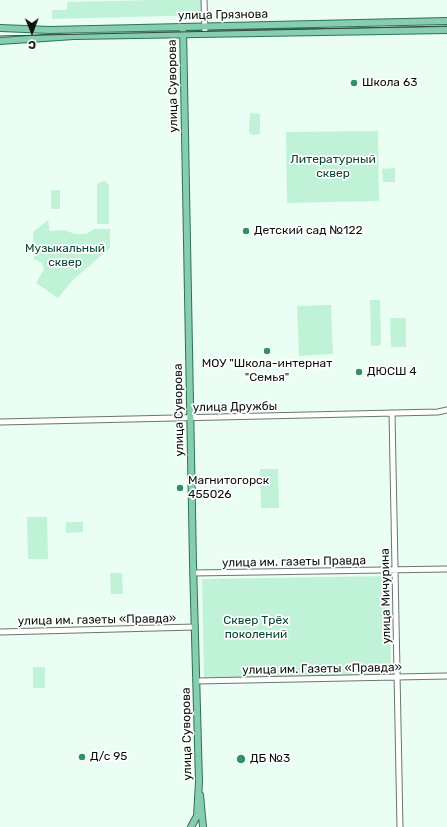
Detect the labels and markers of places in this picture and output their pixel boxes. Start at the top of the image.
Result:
place label: Школа 63 [362,76,417,90]
marker: Школа 63 [349,78,359,88]
place label: Детский сад №122 [254,224,362,238]
marker: Детский сад №122 [241,226,251,236]
marker: МОУ "Школа-интернат "Семья" [262,346,272,356]
place label: МОУ "Школа-интернат "Семья" [202,357,332,385]
place label: ДЮСШ 4 [367,365,417,379]
marker: ДЮСШ 4 [354,367,364,377]
place label: Магнитогорск 455026 [188,474,269,502]
marker: Магнитогорск 455026 [175,483,185,493]
place label: Д/с 95 [90,750,127,764]
marker: Д/с 95 [77,752,87,762]
place label: ДБ №3 [250,752,290,766]
marker: ДБ №3 [235,753,247,765]

